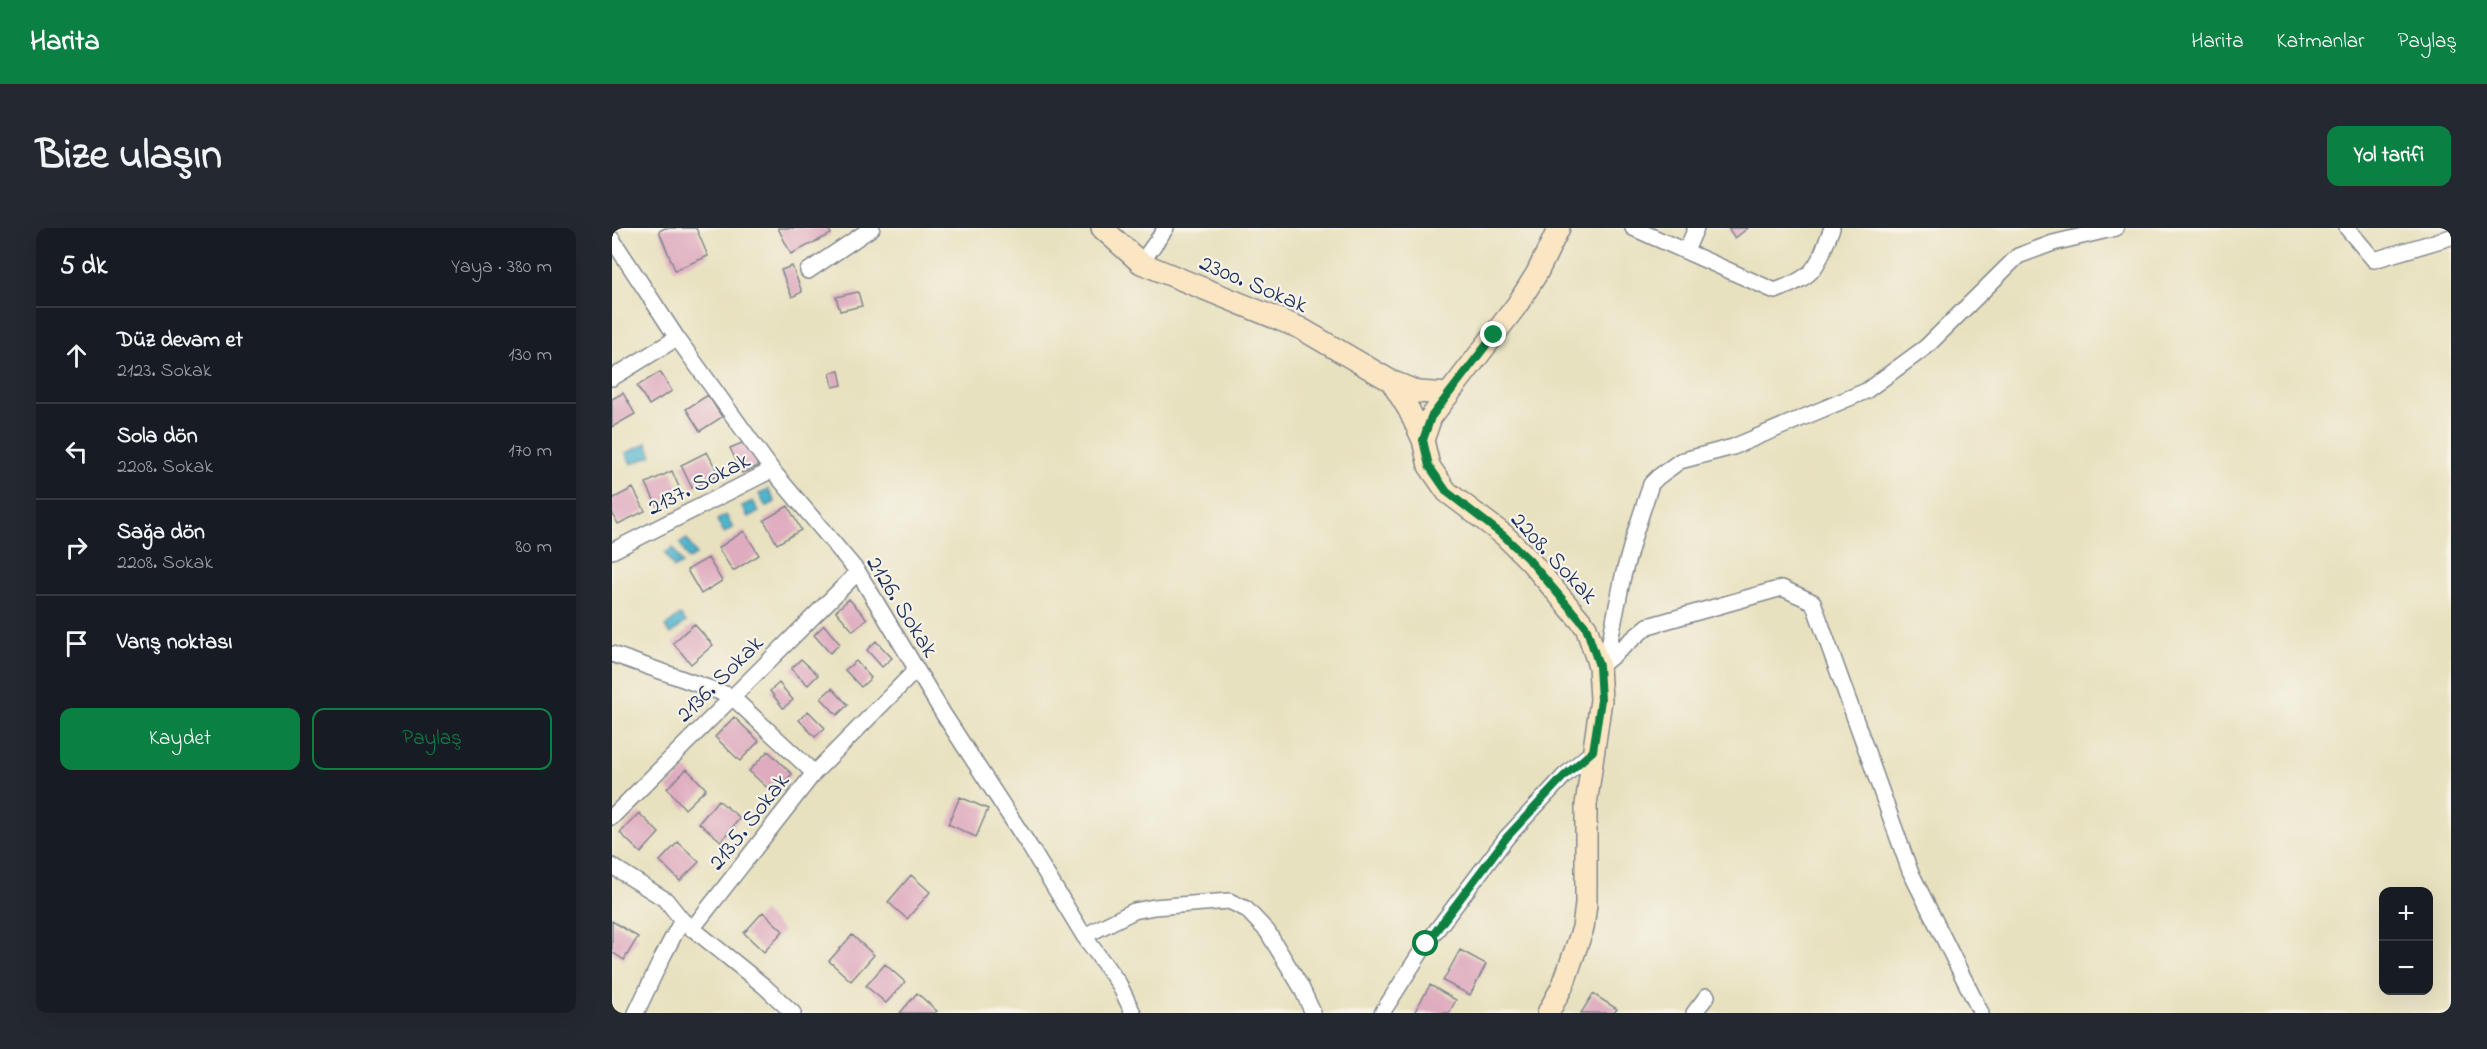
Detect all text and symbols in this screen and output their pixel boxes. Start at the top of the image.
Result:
text: Harita [30,22,100,63]
text: Harita [2191,27,2244,57]
text: Katmanlar [2277,27,2365,57]
text: Paylaş [2398,27,2457,57]
text: Bize ulaşın [36,126,222,187]
button: Yol tarifi [2327,126,2451,186]
street label: 2300. Sokak [1193,247,1313,324]
text: 5 dk [60,248,107,286]
text: Yaya · 380 m [451,253,552,282]
route end [1480,321,1506,347]
text: Düz devam et [117,325,243,357]
icon: ahead [60,339,93,372]
text: 130 m [508,341,552,370]
text: 2123. Sokak [117,357,212,386]
text: Sola dön [117,421,198,453]
icon: left [60,435,93,468]
text: 170 m [508,437,552,466]
street label: 2137. Sokak [642,444,757,526]
text: 2208. Sokak [117,453,213,482]
street label: 2208. Sokak [1501,505,1606,613]
text: Sağa dön [117,517,205,549]
icon: right [60,531,93,564]
text: 80 m [515,533,552,562]
text: 2208. Sokak [117,549,213,578]
street label: 2126. Sokak [856,550,946,665]
icon: arrive [60,627,93,660]
text: Varış noktası [117,627,232,659]
street label: 2136. Sokak [669,627,773,732]
button: Kaydet [60,708,300,770]
button: Paylaş [312,708,552,770]
street label: 2135. Sokak [701,766,800,879]
map controls [2379,887,2433,995]
button: + [2379,887,2433,941]
route start [1412,930,1438,956]
button: − [2379,941,2433,995]

